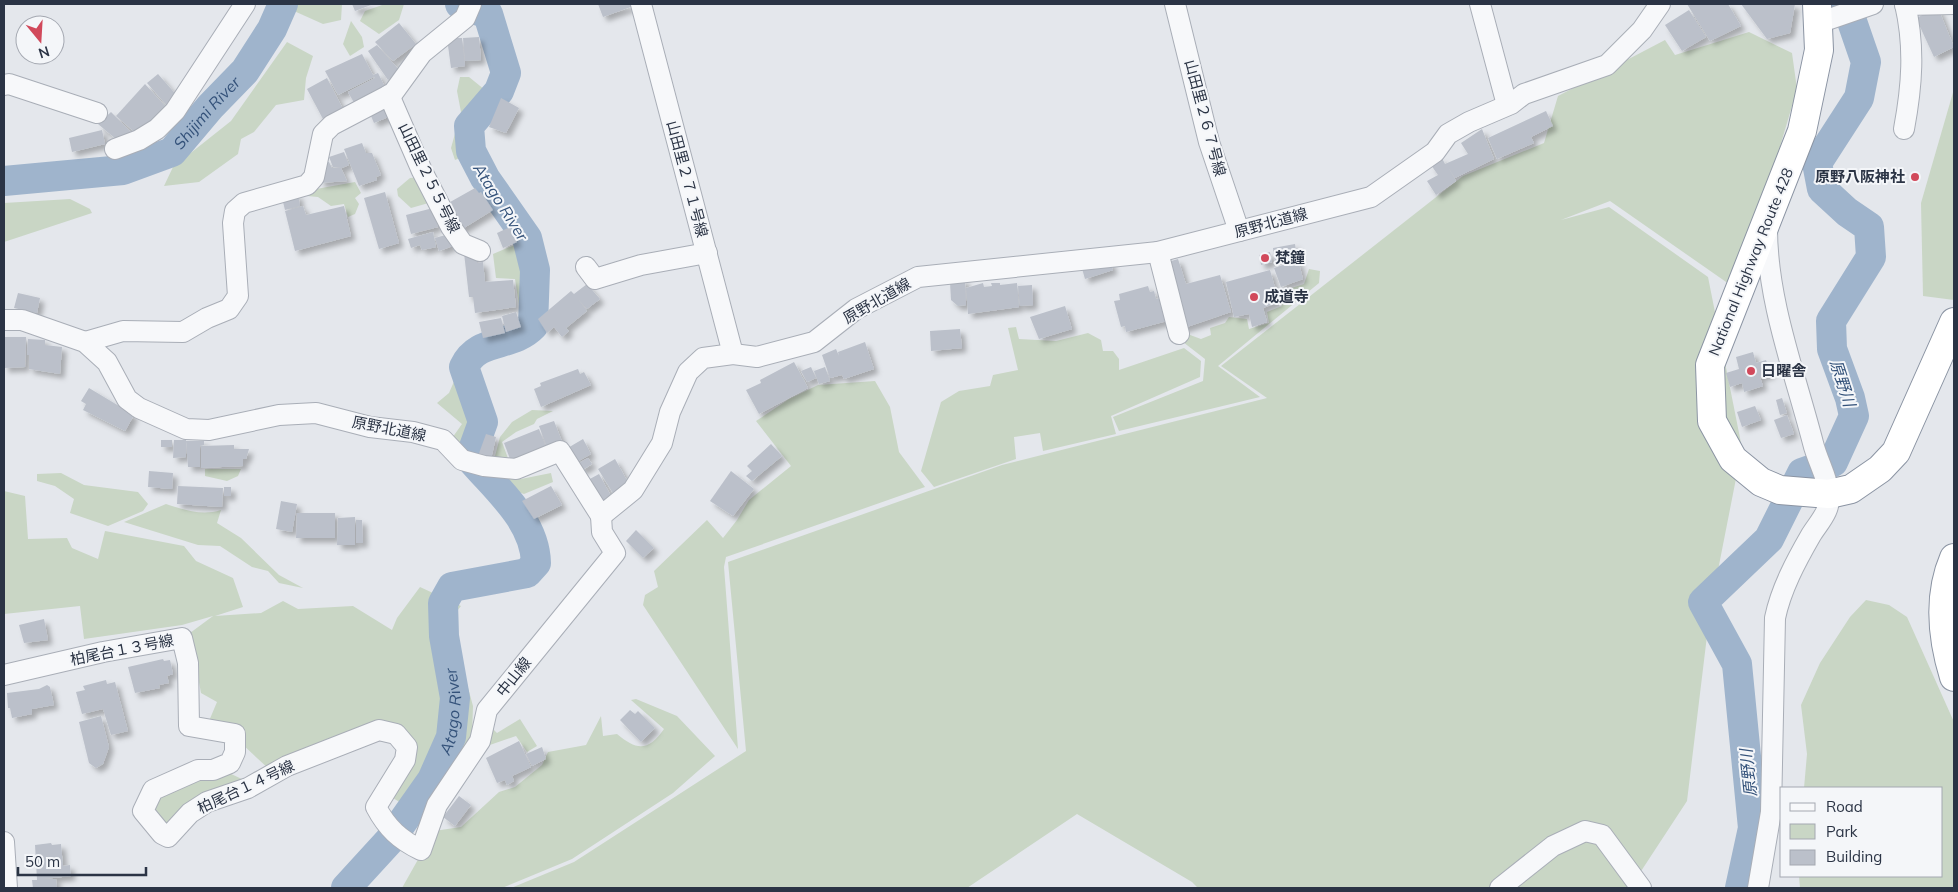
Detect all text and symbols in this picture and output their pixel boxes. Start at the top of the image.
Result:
north arrow [15,15,65,65]
text: N [36,42,52,63]
street label: 山田里２６７号線 [1181,57,1230,178]
water label: Shijimi River [169,71,245,153]
street label: 山田里２７１号線 [663,118,712,239]
street label: 山田里２５５号線 [395,120,464,236]
water label: Atago River [469,159,533,245]
street label: National Highway Route 428 [1704,165,1797,359]
place label: 原野八阪神社 [1815,167,1905,186]
marker: 原野八阪神社 [1909,171,1921,183]
street label: 原野北道線 [1232,204,1310,241]
place label: 梵鐘 [1275,248,1305,267]
marker: 梵鐘 [1259,252,1271,264]
street label: 原野北道線 [840,274,914,328]
place label: 成道寺 [1264,287,1309,306]
marker: 成道寺 [1248,291,1260,303]
water label: 原野川 [1826,357,1861,411]
place label: 日曜舎 [1761,361,1807,380]
marker: 日曜舎 [1745,365,1757,377]
street label: 原野北道線 [350,412,428,445]
street label: 柏尾台１３号線 [69,630,175,669]
street label: 中山線 [492,653,535,700]
water label: Atago River [434,665,465,759]
water label: 原野川 [1735,746,1760,798]
street label: 柏尾台１４号線 [194,756,297,817]
legend [1780,787,1943,877]
text: Road [1826,797,1863,816]
text: Park [1826,822,1858,841]
scale bar [18,844,145,876]
text: Building [1826,847,1882,866]
text: 50 m [25,852,60,871]

